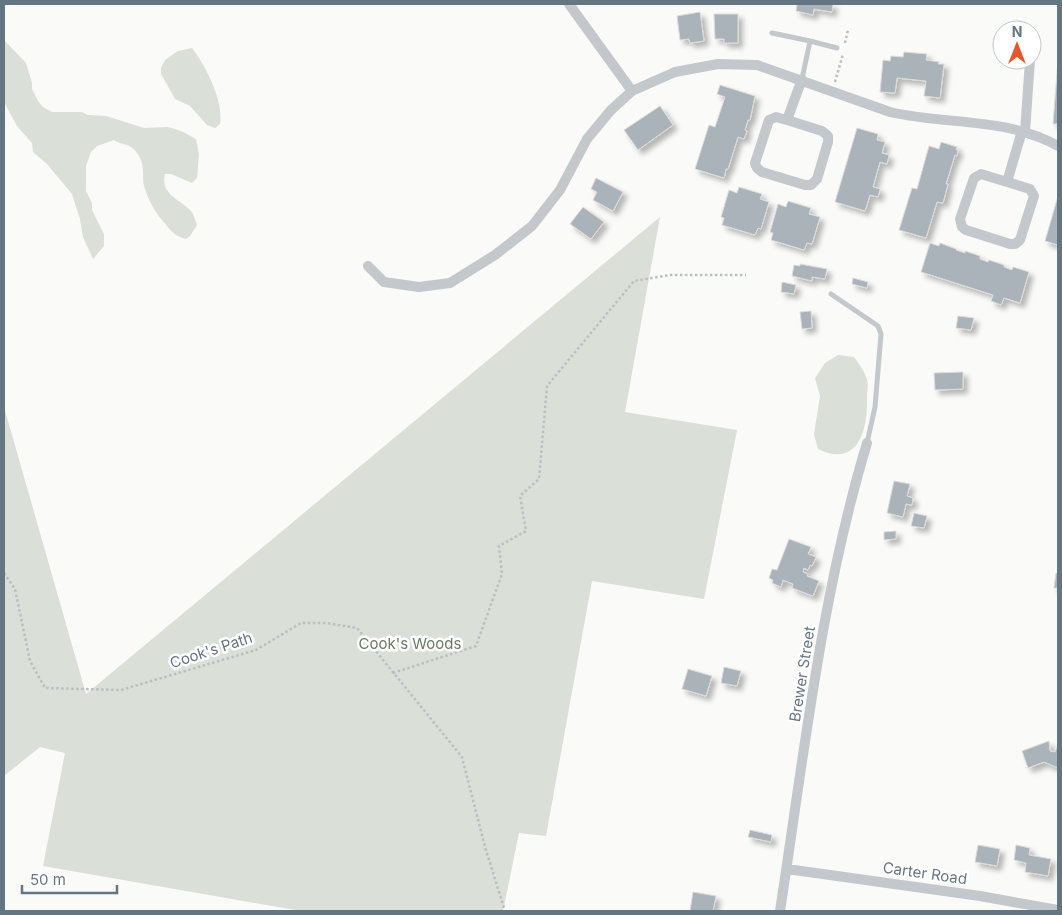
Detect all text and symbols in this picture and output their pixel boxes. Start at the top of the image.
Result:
north arrow [992,20,1042,70]
text: N [1012,23,1022,40]
street label: Brewer Street [785,625,819,723]
street label: Cook's Path [167,628,255,672]
park label: Cook's Woods [359,634,462,653]
street label: Carter Road [882,858,968,888]
scale bar [22,862,118,894]
text: 50 m [30,870,66,889]

